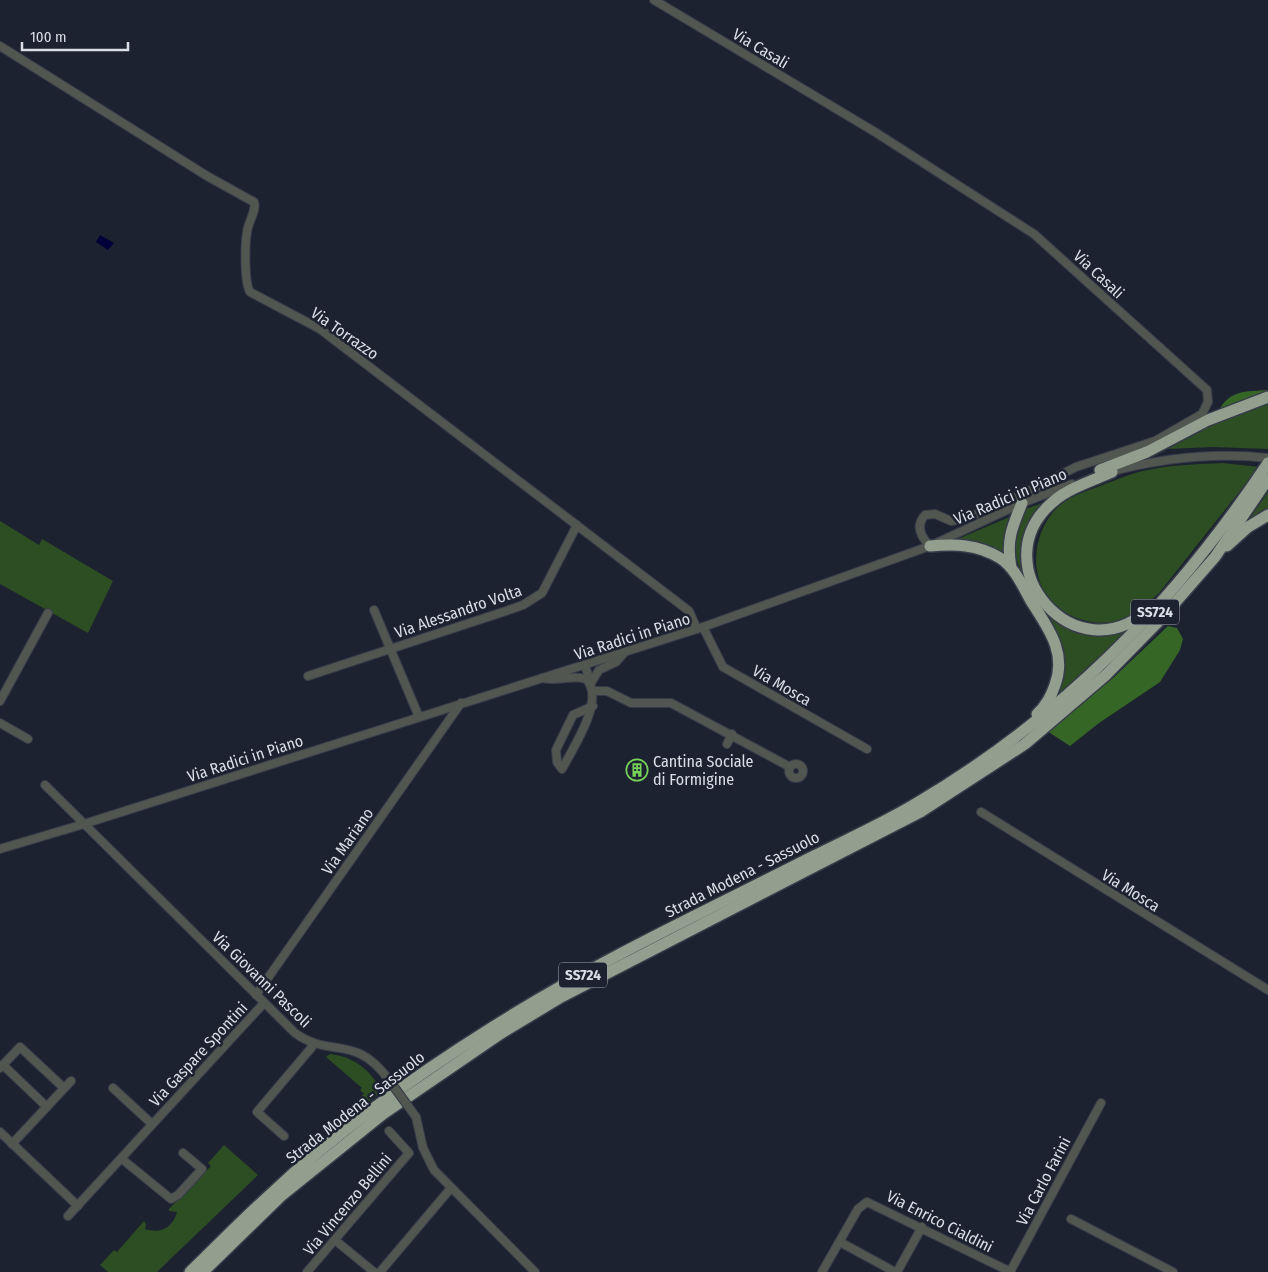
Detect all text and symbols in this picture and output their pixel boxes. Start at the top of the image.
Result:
scale bar [22,20,129,52]
street label: Via Casali [729,24,792,73]
text: 100 m [30,28,67,46]
street label: Via Casali [1069,246,1128,303]
street label: Via Torrazzo [307,303,382,364]
street label: Via Radici in Piano [951,464,1069,529]
street label: Via Alessandro Volta [392,581,524,642]
road number: SS724 [1131,600,1179,624]
street label: Via Radici in Piano [572,609,693,664]
street label: Via Mosca [749,661,815,710]
street label: Via Radici in Piano [185,731,306,786]
place label: Cantina Sociale di Formigine [653,752,754,789]
building icon: Cantina Sociale di Formigine [625,758,649,782]
street label: Via Mariano [317,804,377,878]
street label: Strada Modena - Sassuolo [662,827,823,922]
street label: Via Mosca [1098,865,1163,916]
street label: Via Giovanni Pascoli [208,927,315,1031]
road number: SS724 [559,962,607,988]
street label: Via Gaspare Spontini [145,998,252,1110]
street label: Strada Modena - Sassuolo [282,1047,428,1167]
street label: Via Carlo Farini [1012,1134,1075,1229]
street label: Via Vincenzo Bellini [299,1149,396,1259]
street label: Via Enrico Cialdini [883,1186,996,1256]

